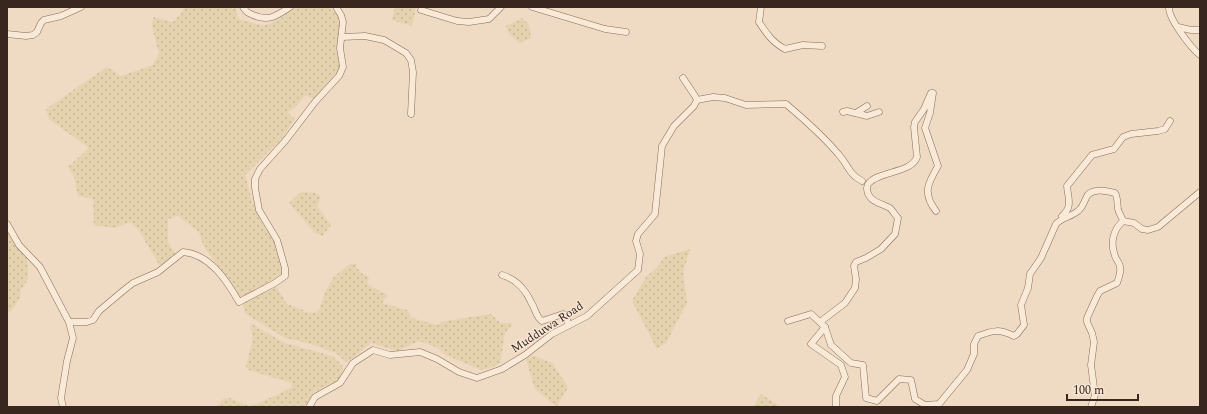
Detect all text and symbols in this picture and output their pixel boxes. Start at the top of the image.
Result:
street label: Mudduwa Road [507,297,588,358]
scale bar [1067,376,1138,402]
text: 100 m [1073,381,1104,400]

